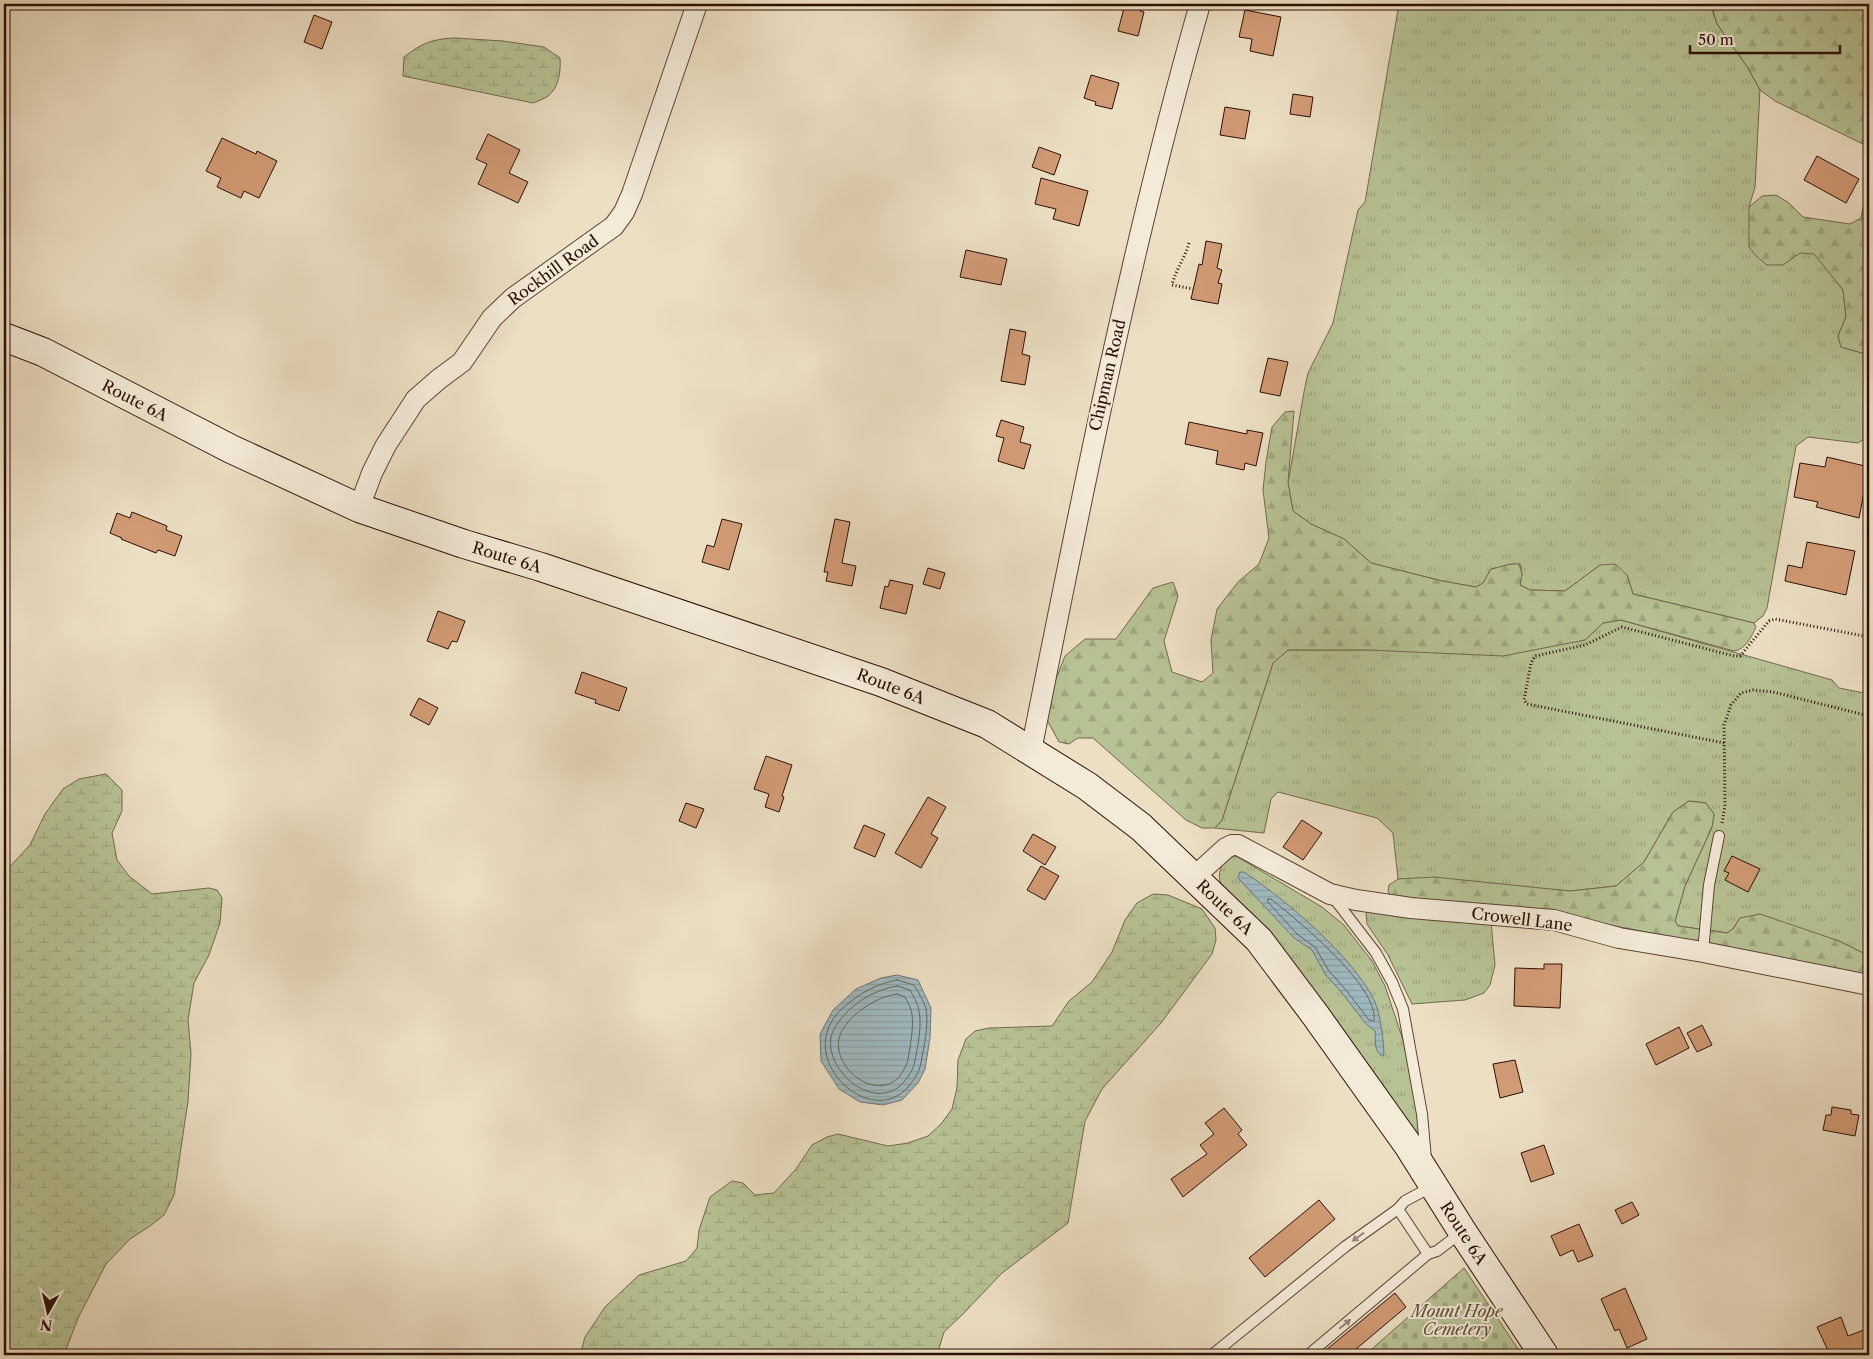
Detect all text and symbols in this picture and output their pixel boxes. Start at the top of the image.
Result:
scale bar [1690,22,1840,54]
text: 50 m [1698,30,1734,49]
street label: Rockhill Road [504,230,602,310]
street label: Chipman Road [1084,317,1130,433]
street label: Route 6A [99,375,172,426]
street label: Route 6A [470,537,545,577]
street label: Route 6A [854,664,929,709]
street label: Route 6A [1192,875,1258,940]
street label: Crowell Lane [1470,903,1574,935]
street label: Route 6A [1436,1198,1492,1269]
one-way arrow [1351,1232,1365,1242]
north arrow [22,1286,72,1336]
park label: Mount Hope Cemetery [1409,1301,1504,1339]
text: N [39,1315,53,1335]
one-way arrow [1339,1318,1352,1329]

